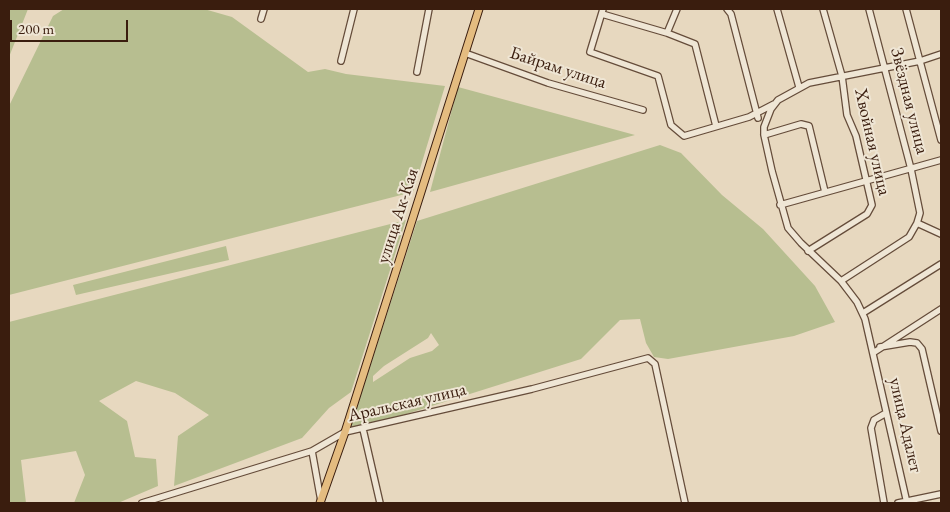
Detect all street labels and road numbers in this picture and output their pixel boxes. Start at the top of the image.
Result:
street label: Байрам улица [507,42,609,94]
street label: Звёздная улица [885,46,933,156]
street label: Хвойная улица [849,86,895,198]
street label: улица Ак-Кая [372,166,424,266]
street label: улица Адалет [884,376,926,474]
street label: Аральская улица [346,379,468,427]

